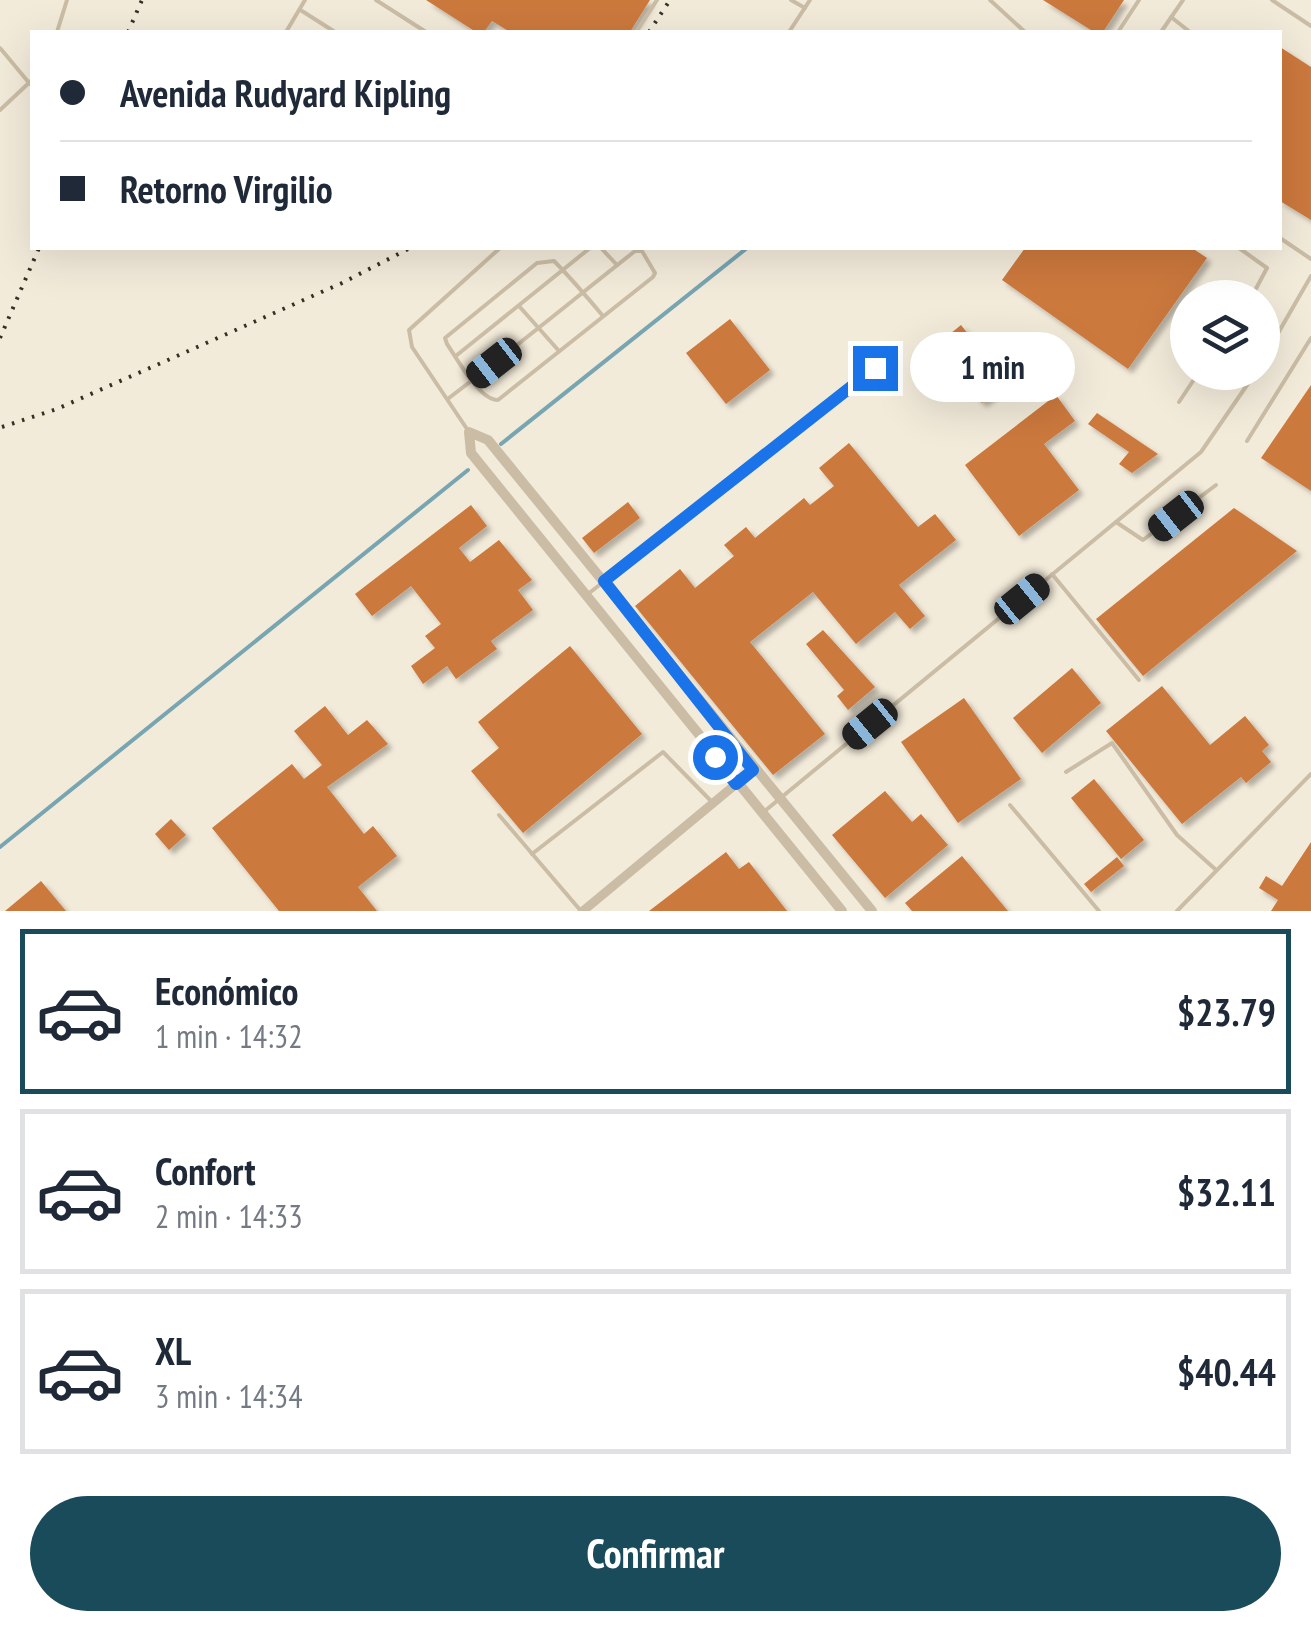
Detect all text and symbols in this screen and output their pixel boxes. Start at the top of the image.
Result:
text: Avenida Rudyard Kipling [120,68,451,117]
text: Retorno Virgilio [120,164,333,213]
map controls [1170,280,1280,390]
button: layers [1170,280,1280,390]
car [461,333,527,393]
callout: 1 min [910,333,1075,403]
route end [853,346,898,391]
text: 1 min [960,346,1025,388]
car [1143,486,1209,546]
car [989,568,1055,630]
car [837,693,903,755]
route start [693,735,738,780]
text: Económico [155,966,299,1015]
icon: car [35,967,125,1057]
text: $23.79 [1177,987,1276,1036]
text: 1 min · 14:32 [155,1015,303,1057]
text: Confort [155,1146,255,1195]
icon: car [35,1147,125,1237]
text: $32.11 [1177,1167,1276,1216]
text: 2 min · 14:33 [155,1195,303,1237]
text: XL [155,1326,191,1375]
icon: car [35,1327,125,1417]
text: $40.44 [1177,1347,1276,1396]
text: 3 min · 14:34 [155,1375,303,1417]
button: Confirmar [30,1496,1281,1611]

